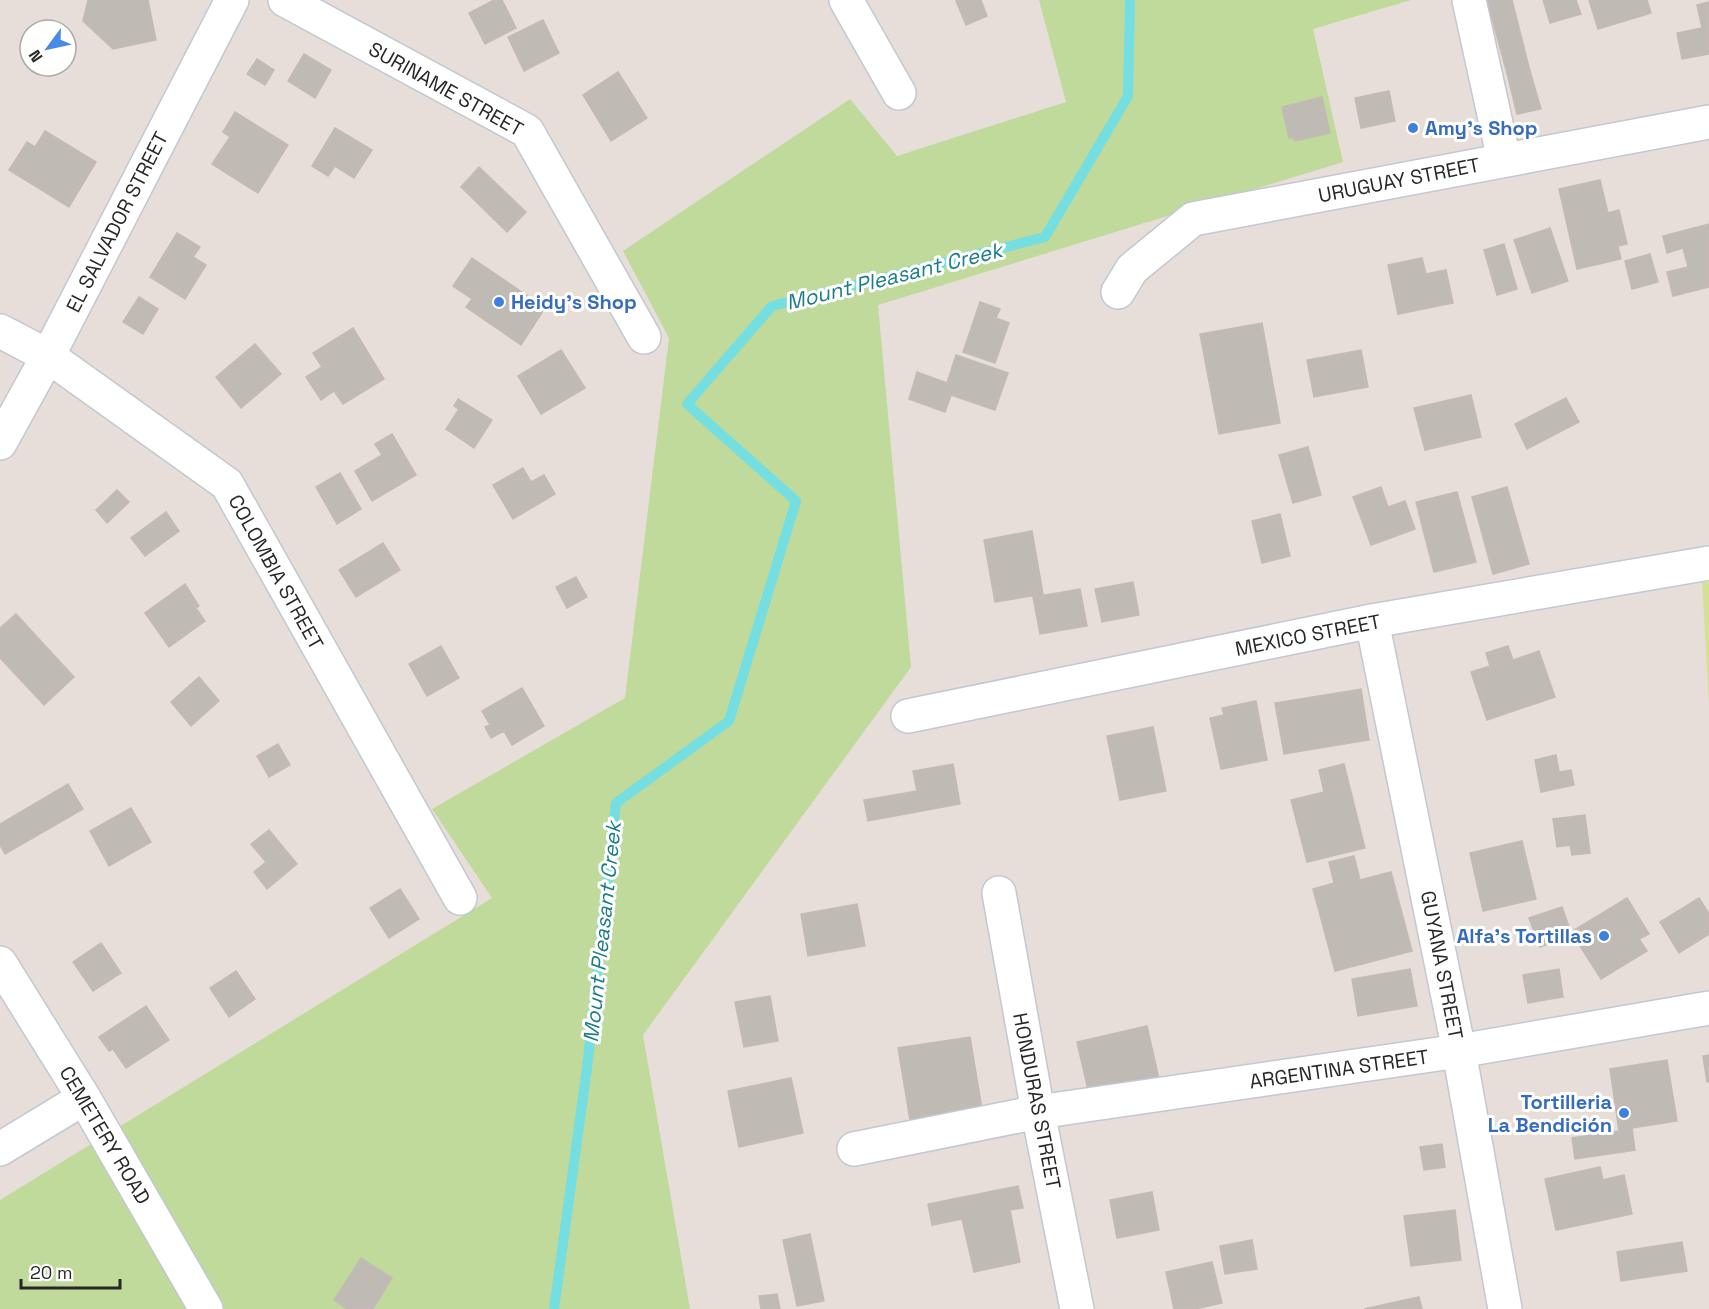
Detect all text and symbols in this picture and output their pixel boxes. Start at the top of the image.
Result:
north arrow [18,18,78,78]
street label: SURINAME STREET [364,36,528,142]
text: N [24,46,48,66]
place label: Amy's Shop [1425,115,1538,141]
marker: Amy's Shop [1406,121,1420,135]
street label: EL SALVADOR STREET [60,127,174,317]
street label: URUGUAY STREET [1316,152,1482,208]
water label: Mount Pleasant Creek [783,235,1007,316]
place label: Heidy's Shop [511,289,637,315]
marker: Heidy's Shop [492,295,506,309]
street label: COLOMBIA STREET [223,490,329,654]
street label: MEXICO STREET [1233,608,1383,662]
water label: Mount Pleasant Creek [577,818,627,1044]
street label: GUYANA STREET [1415,888,1469,1042]
place label: Alfa's Tortillas [1457,923,1592,949]
marker: Alfa's Tortillas [1597,929,1611,943]
street label: HONDURAS STREET [1007,1011,1067,1192]
street label: ARGENTINA STREET [1248,1044,1430,1094]
street label: CEMETERY ROAD [53,1061,157,1209]
place label: Tortilleria La Bendición [1488,1089,1612,1138]
marker: Tortilleria La Bendición [1617,1106,1631,1120]
scale bar [21,1252,120,1290]
text: 20 m [30,1261,73,1284]

